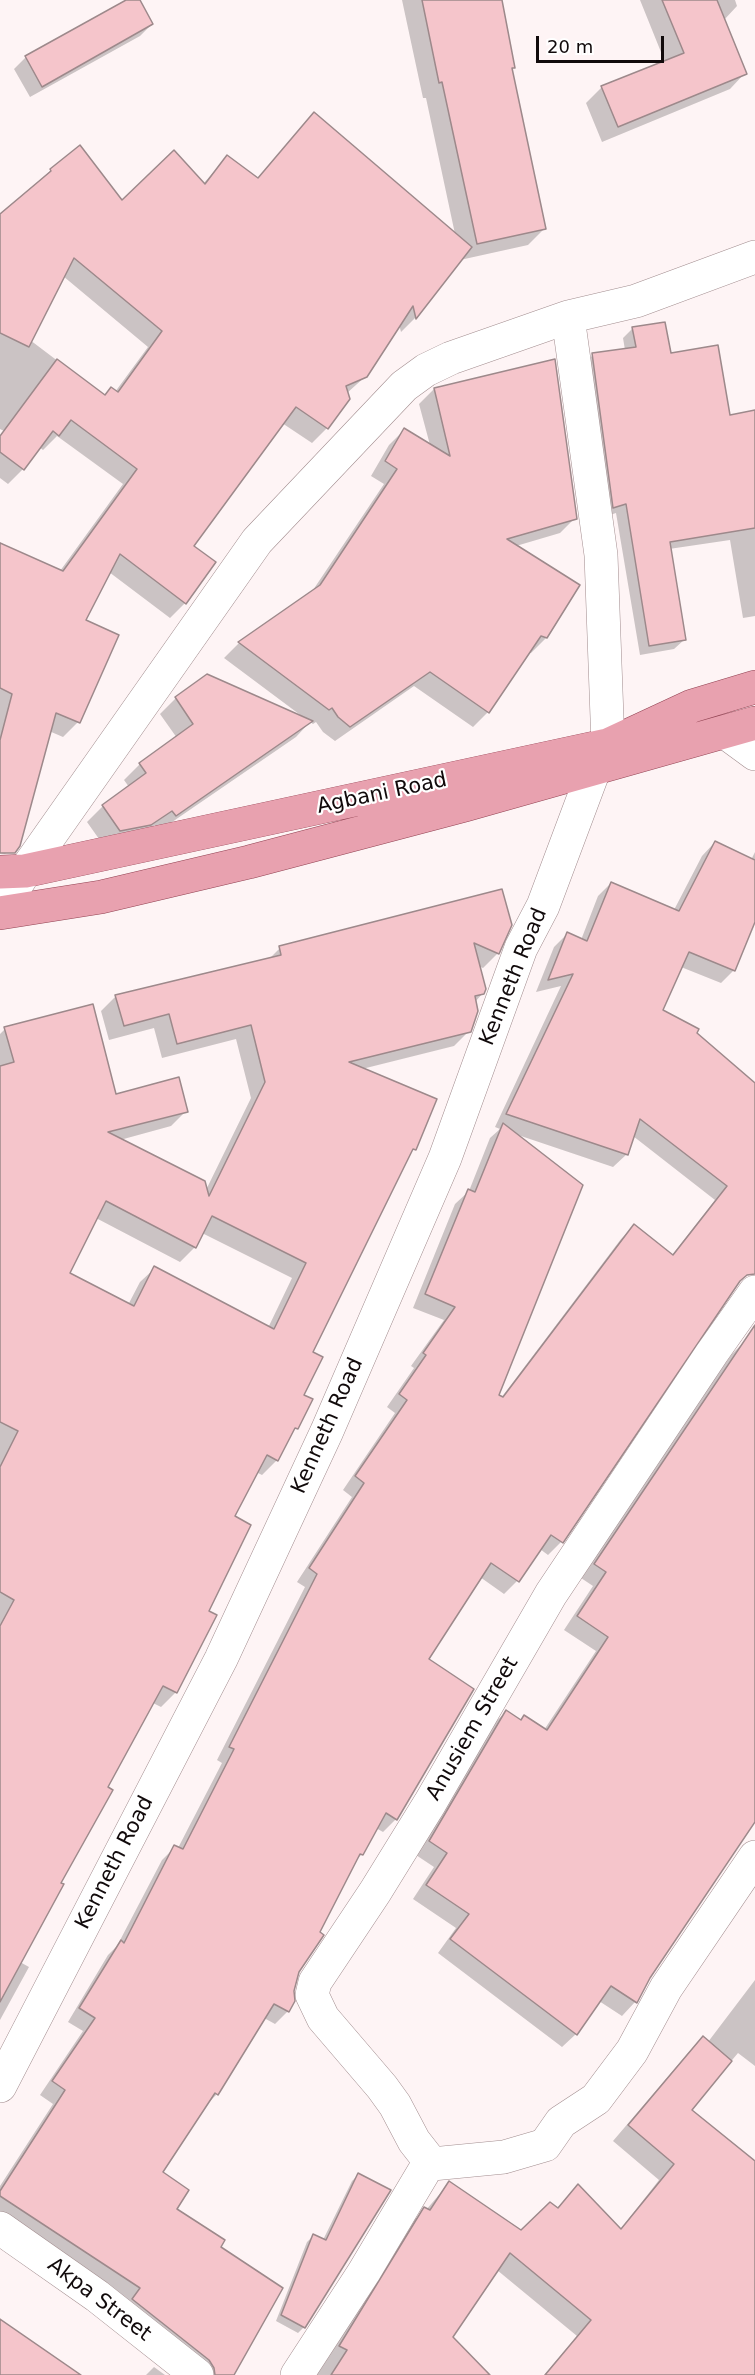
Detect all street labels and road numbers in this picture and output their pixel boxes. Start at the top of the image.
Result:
street label: Agbani Road [315,768,449,820]
street label: Kenneth Road [475,905,553,1049]
street label: Kenneth Road [287,1354,369,1498]
street label: Anusiem Street [422,1653,524,1805]
street label: Kenneth Road [71,1792,159,1934]
street label: Akpa Street [42,2253,156,2347]

